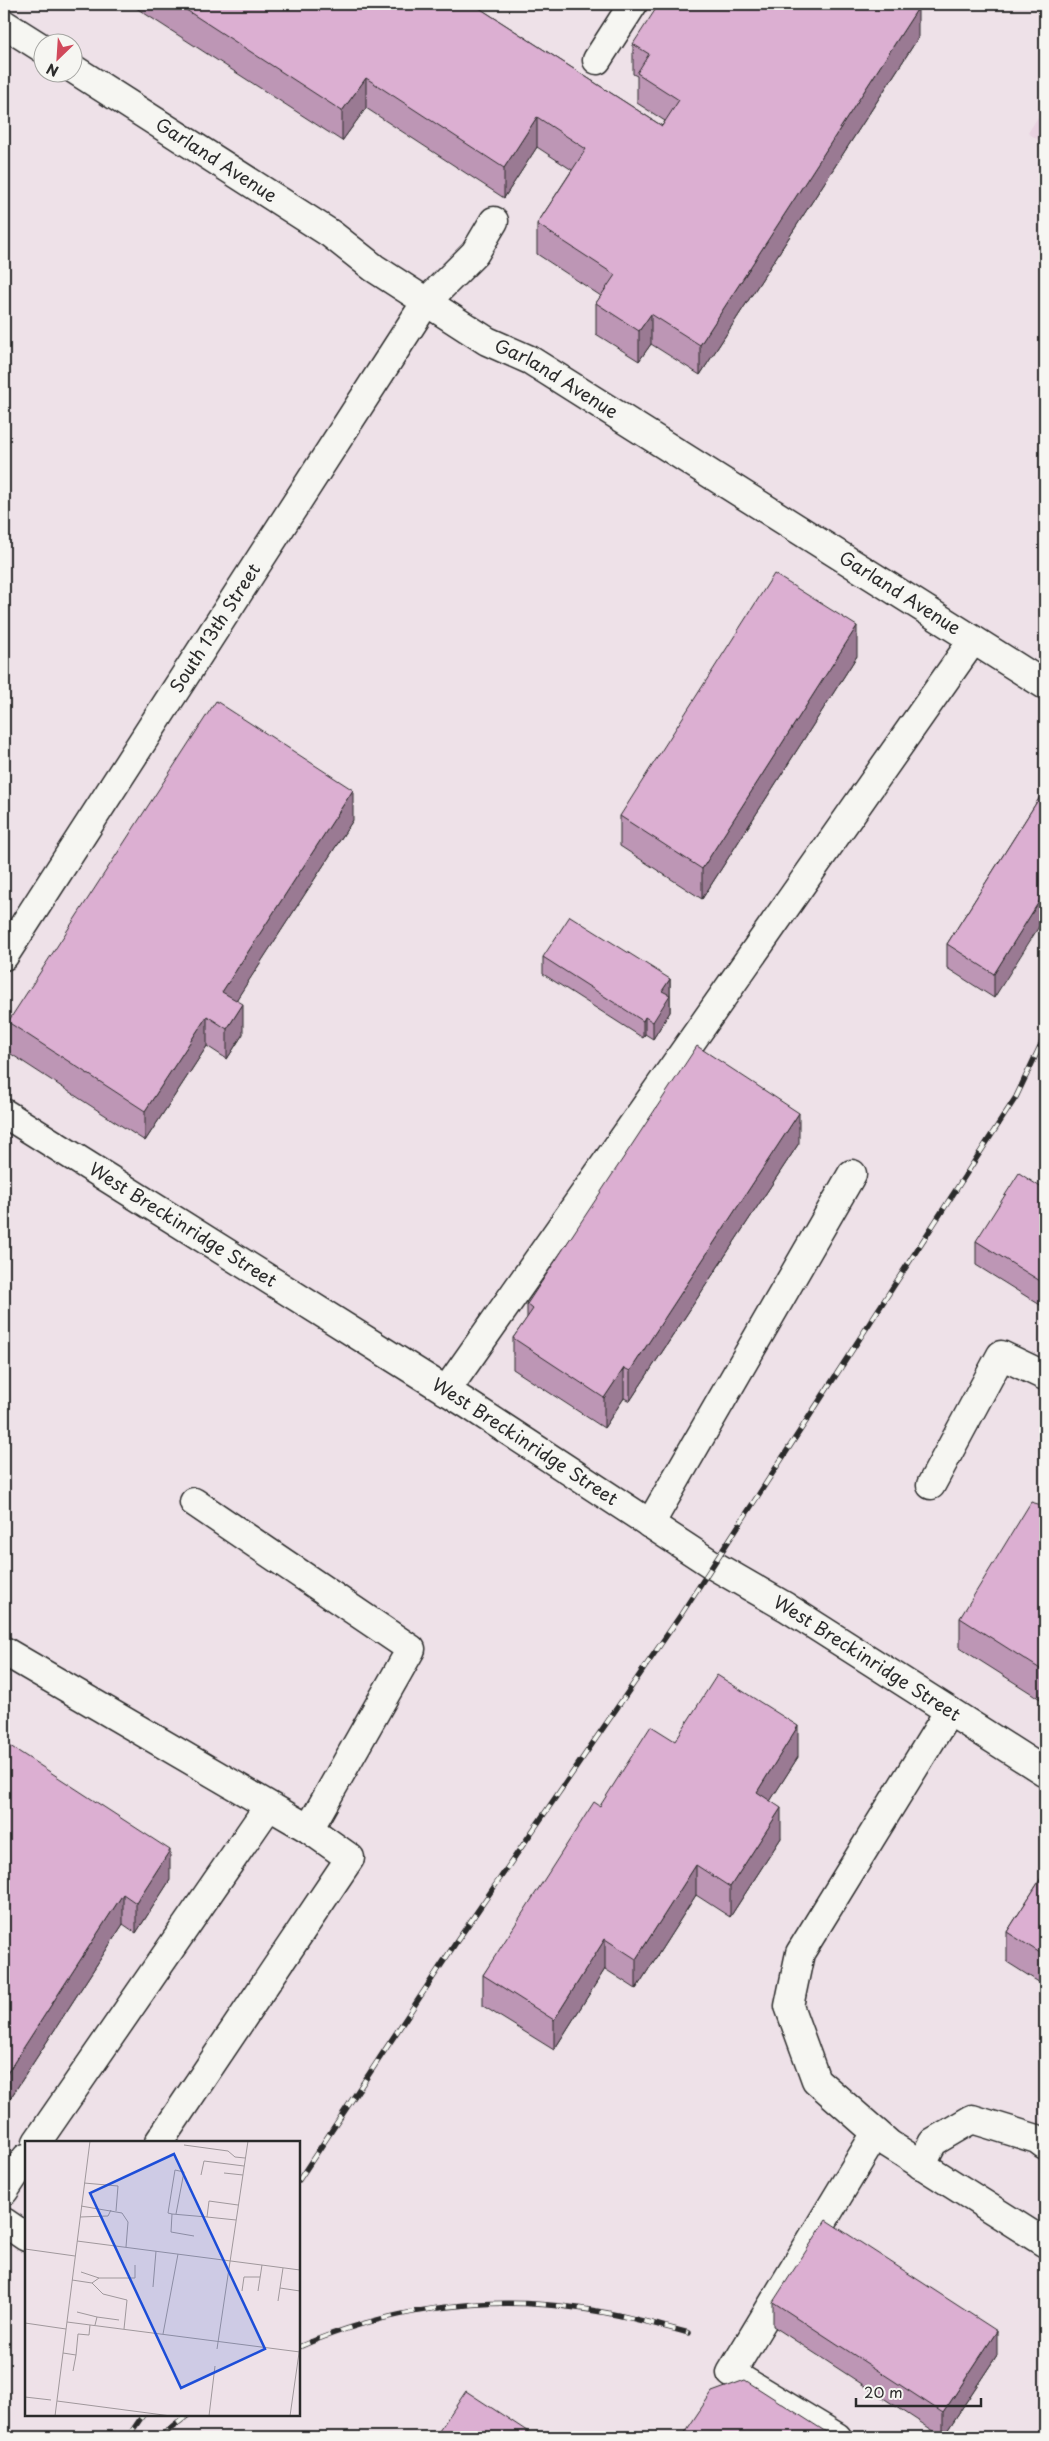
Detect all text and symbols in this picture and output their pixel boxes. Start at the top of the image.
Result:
north arrow [32,32,82,82]
text: N [43,58,62,82]
street label: Garland Avenue [151,110,283,208]
street label: Garland Avenue [491,331,624,425]
street label: Garland Avenue [834,543,967,641]
street label: South 13th Street [162,557,266,698]
street label: West Breckinridge Street [84,1155,283,1293]
street label: West Breckinridge Street [427,1370,624,1511]
street label: West Breckinridge Street [769,1588,967,1727]
inset map [25,2141,300,2416]
scale bar [856,2376,982,2408]
text: 20 m [864,2380,903,2403]

